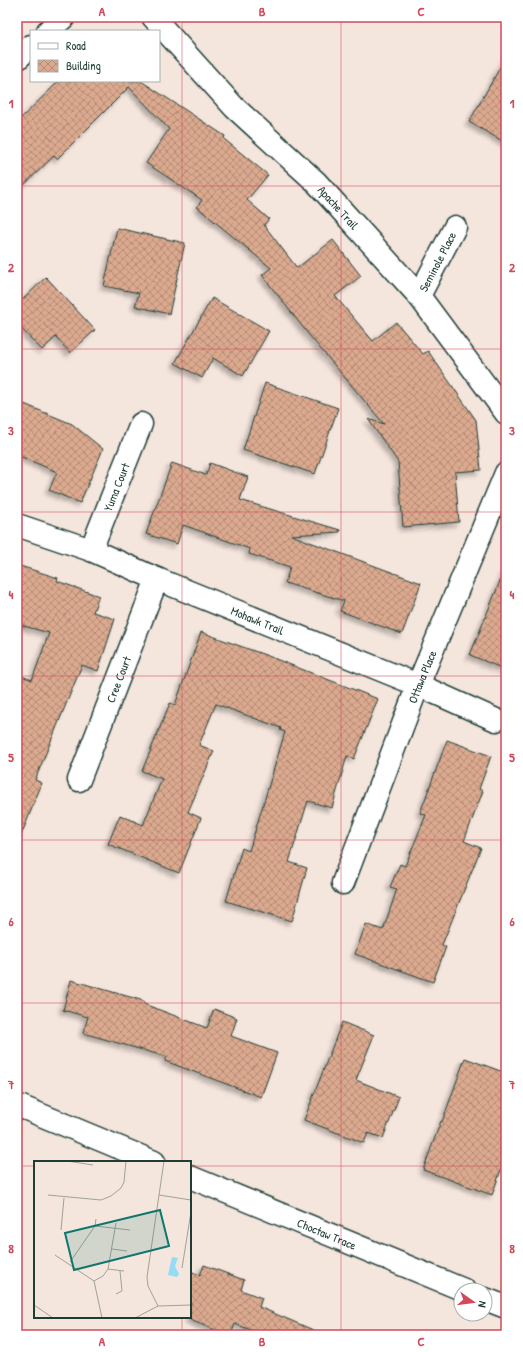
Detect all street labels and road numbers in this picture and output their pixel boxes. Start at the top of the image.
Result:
street label: Apache Trail [314,181,364,233]
street label: Seminole Place [414,228,460,294]
street label: Yuma Court [99,459,134,514]
street label: Mohawk Trail [229,602,288,639]
street label: Ottawa Place [403,647,440,705]
street label: Cree Court [101,653,135,705]
street label: Choctaw Trace [295,1214,359,1253]

